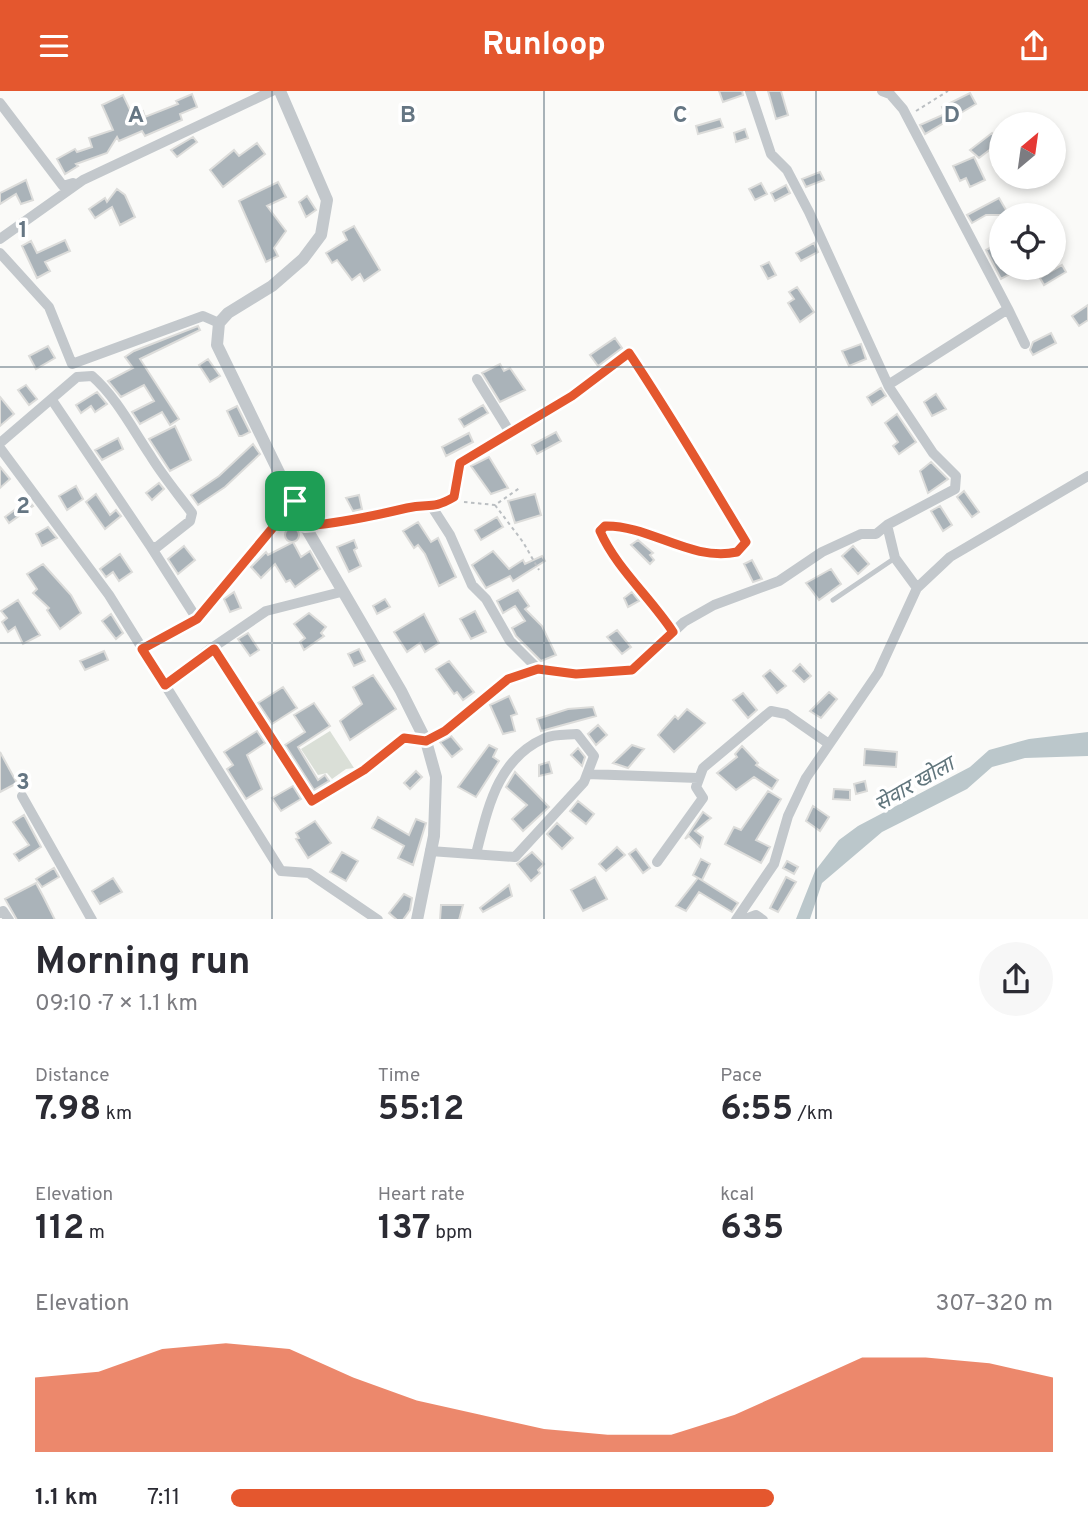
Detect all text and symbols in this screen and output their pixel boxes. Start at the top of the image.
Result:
text: Runloop [482,26,606,66]
icon: menu [35,27,73,65]
icon: share [1015,27,1053,65]
text: A [128,102,144,131]
text: B [400,102,416,131]
text: C [673,102,687,131]
text: D [944,102,960,131]
north arrow [989,112,1066,189]
map controls [989,112,1066,280]
button: locate [989,203,1066,280]
text: 1 [18,217,28,246]
pin [265,471,325,531]
icon: arrive [276,482,314,520]
text: 2 [16,493,30,522]
water label: सेवार खोला [870,750,962,819]
text: 3 [16,769,30,798]
text: Morning run [35,939,251,988]
button: share [979,942,1053,1016]
text: 09:10 · 7 × 1.1 km [35,990,198,1019]
text: Distance [35,1064,110,1088]
text: Time [378,1064,420,1088]
text: Pace [720,1064,762,1088]
text: 7.98 [35,1088,101,1132]
text: 55:12 [378,1088,464,1132]
text: 6:55 [720,1088,793,1132]
text: km [101,1102,132,1126]
text: /km [793,1102,833,1126]
text: Elevation [35,1183,113,1207]
text: Heart rate [378,1183,465,1207]
text: kcal [720,1183,754,1207]
text: 112 [35,1207,84,1251]
text: 137 [378,1207,431,1251]
text: 635 [720,1207,784,1251]
text: m [84,1221,105,1245]
text: bpm [431,1221,473,1245]
text: Elevation [35,1290,130,1319]
text: 307–320 m [936,1290,1053,1319]
text: 1.1 km [35,1484,98,1513]
text: 7:11 [147,1484,180,1513]

